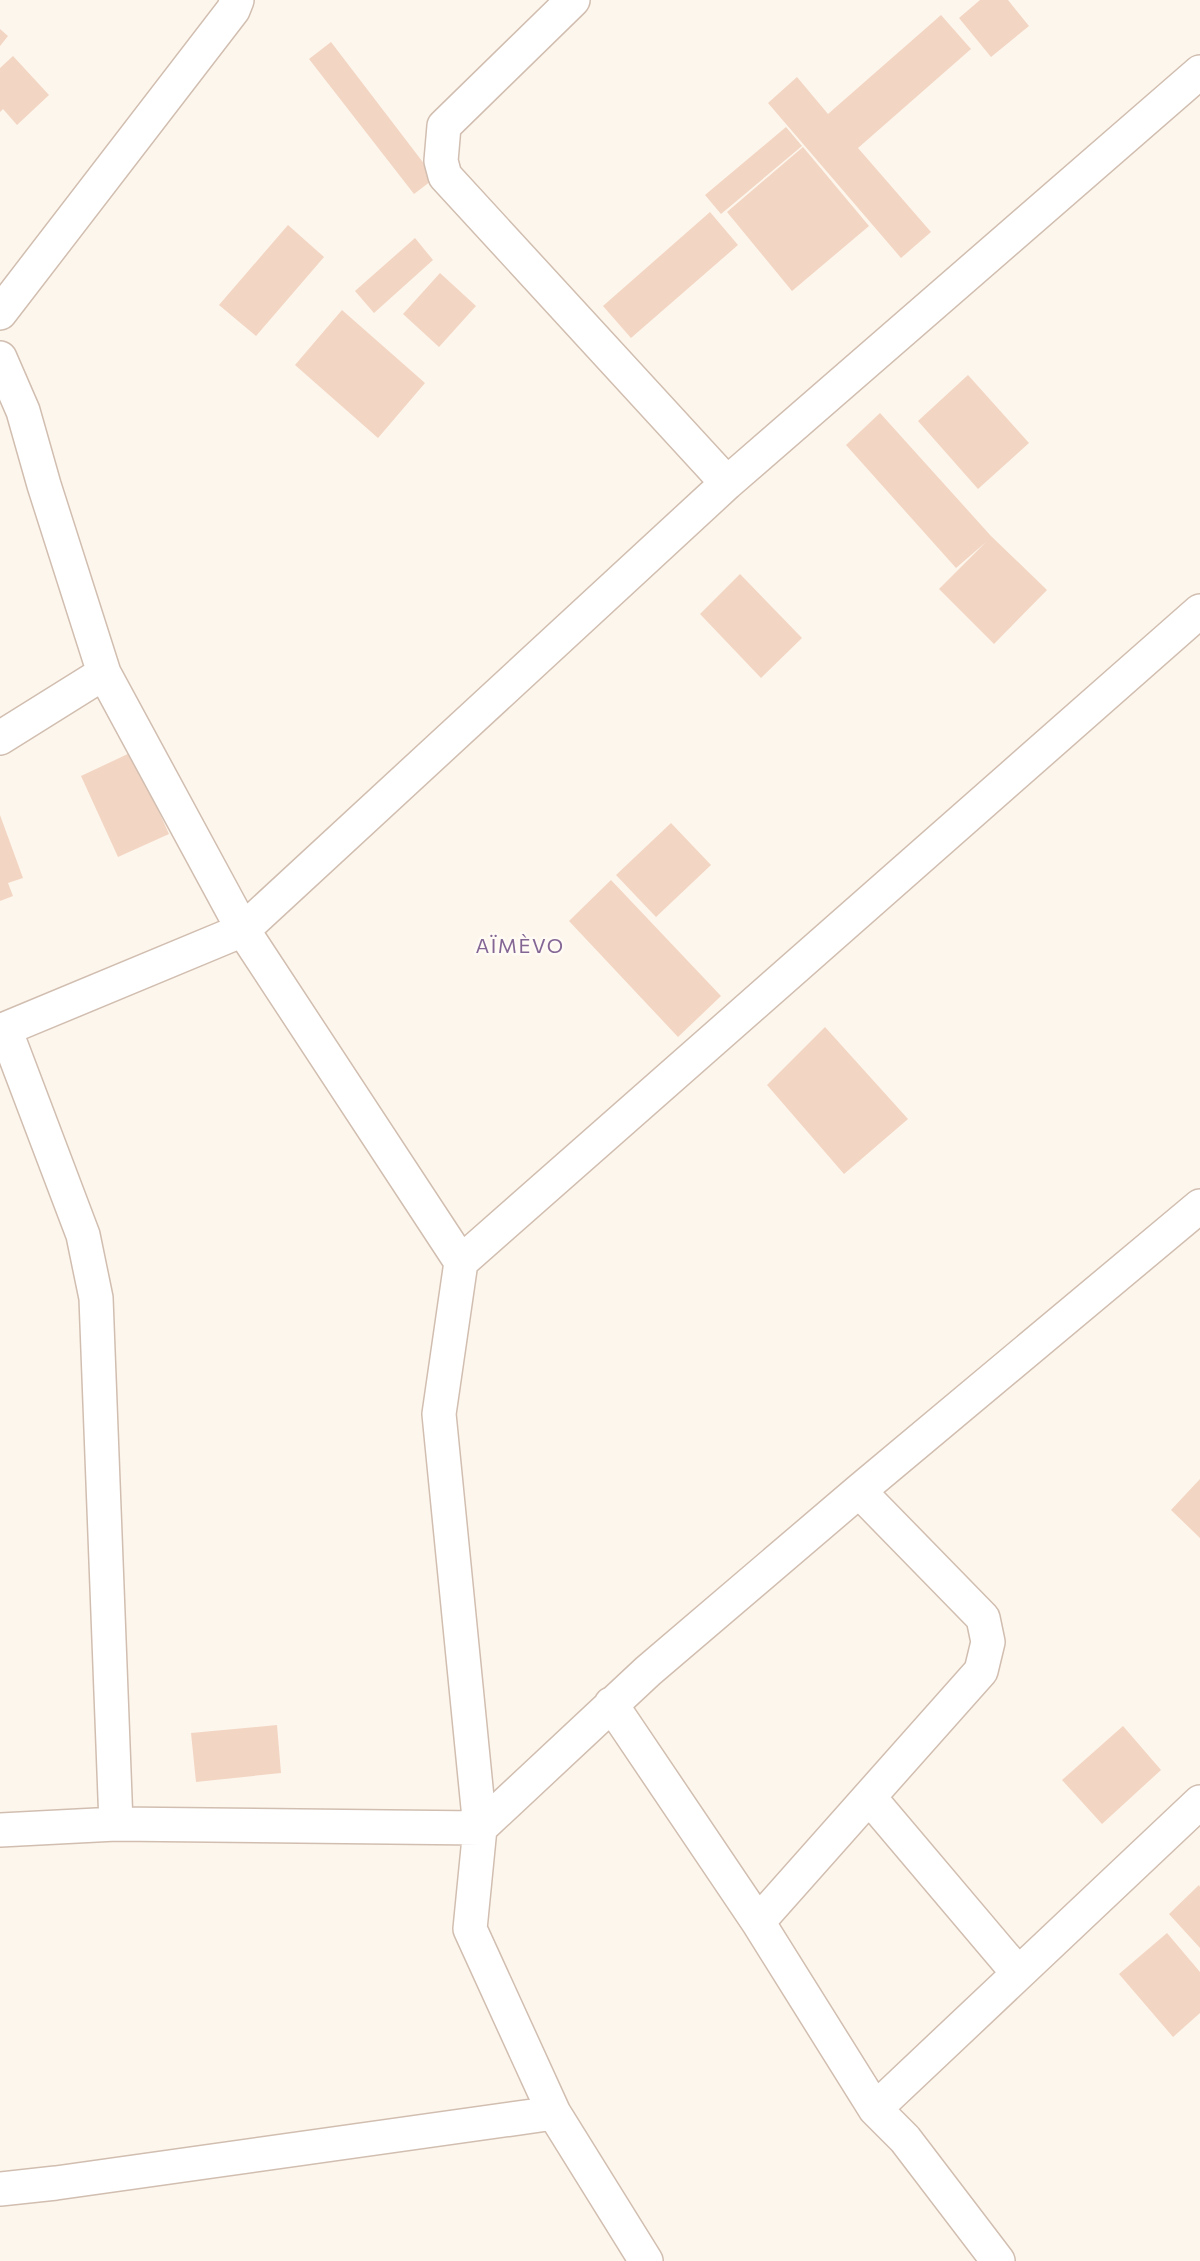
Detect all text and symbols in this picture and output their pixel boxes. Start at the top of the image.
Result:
district label: AÏMÈVO [475,933,565,957]

